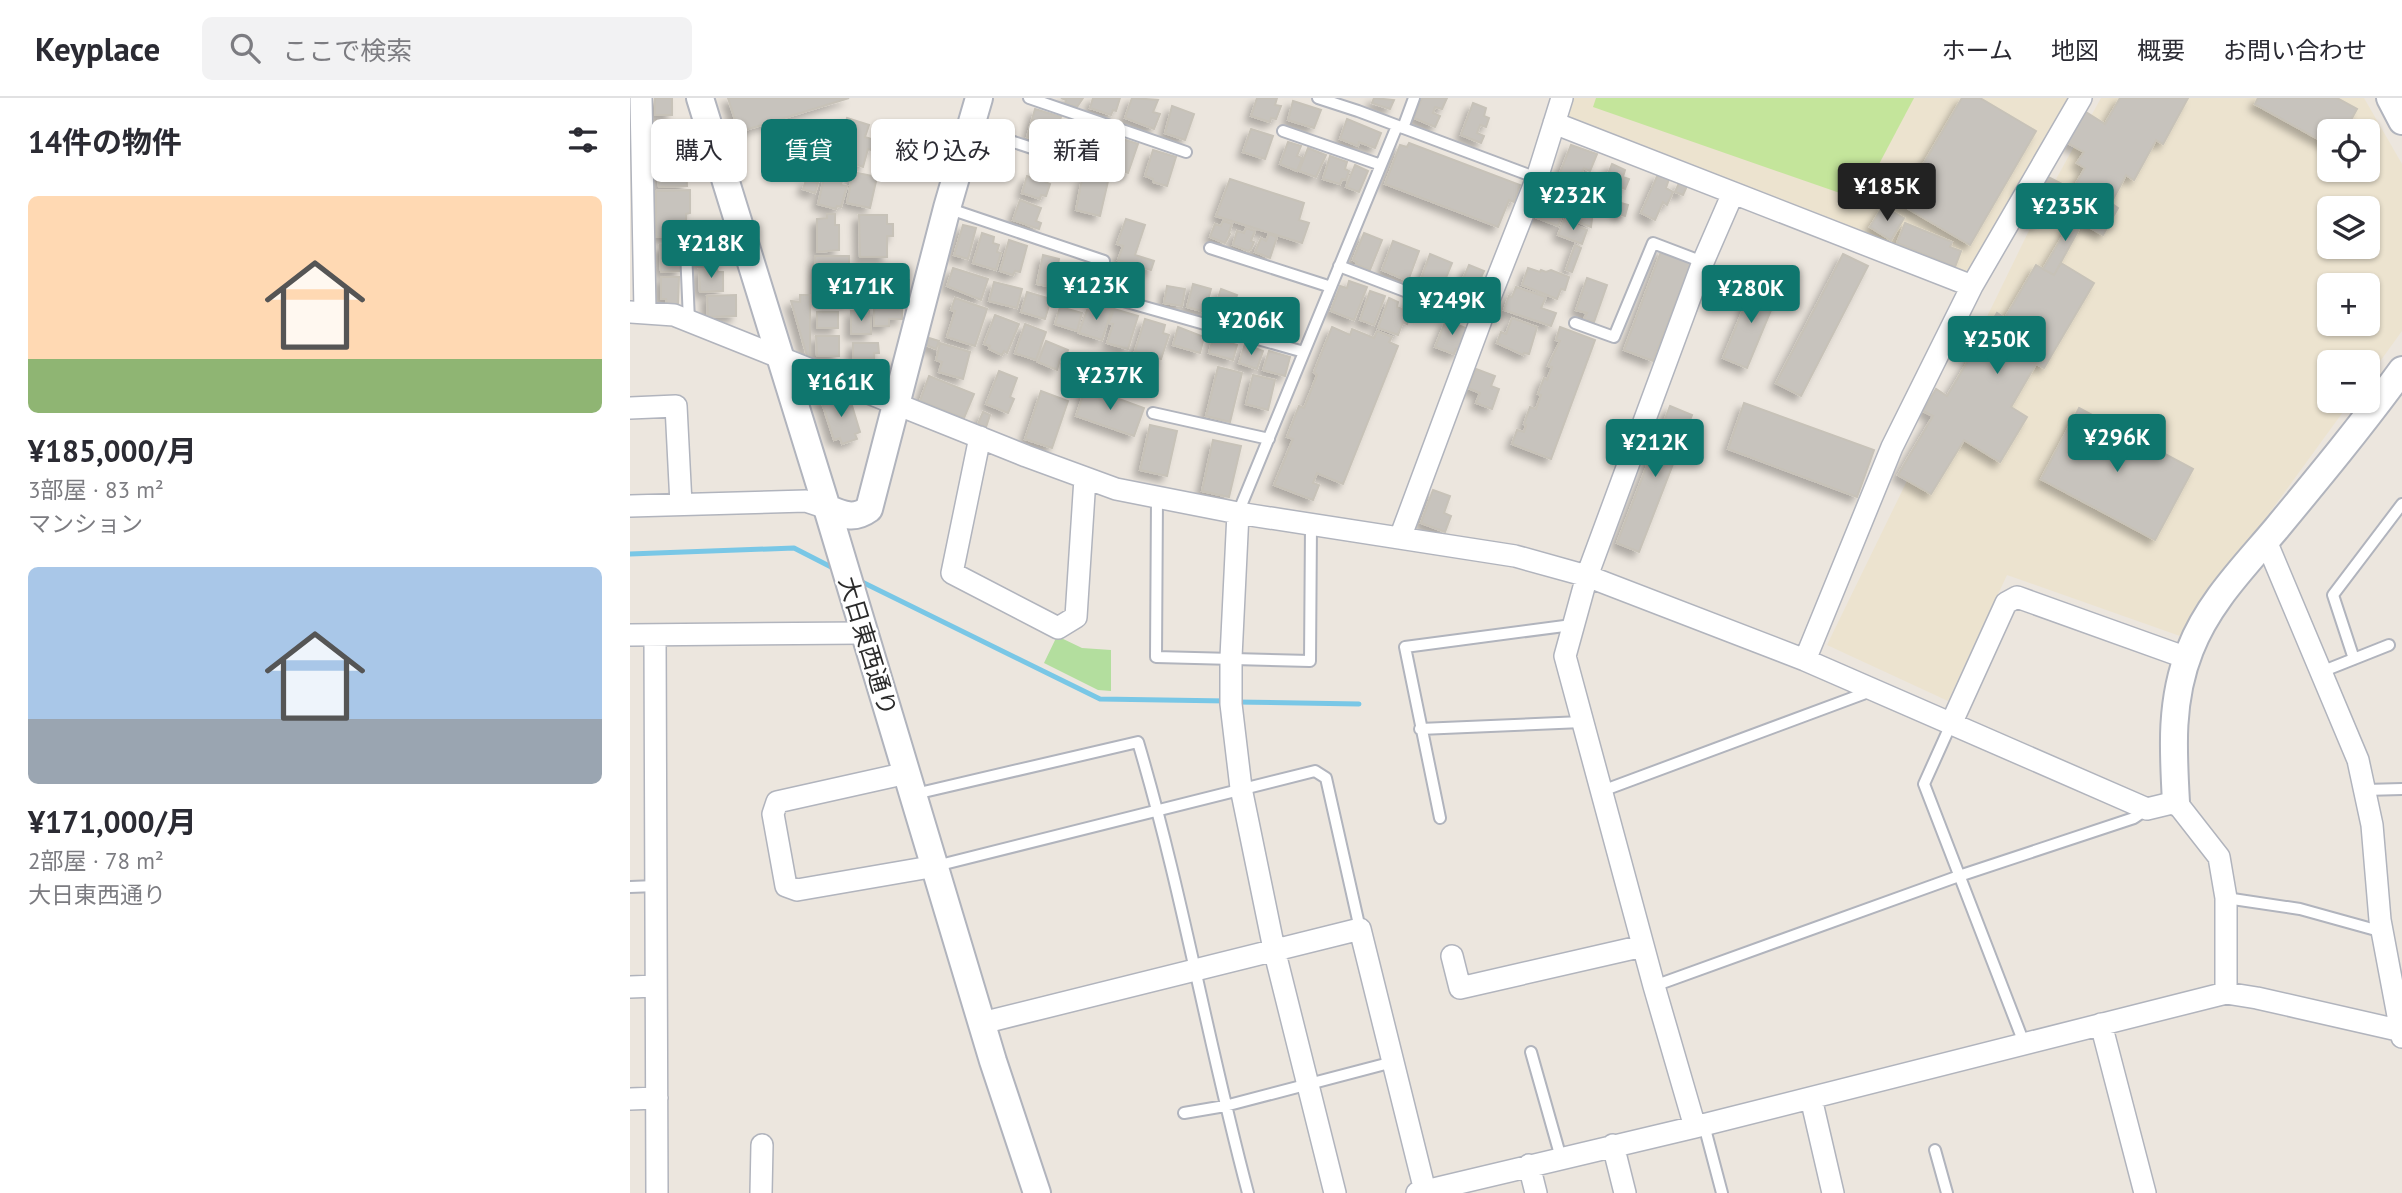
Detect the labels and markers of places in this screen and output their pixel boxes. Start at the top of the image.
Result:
pin: ¥185K [1838,164,1936,223]
pin: ¥232K [1524,172,1622,232]
pin: ¥235K [2016,184,2114,243]
pin: ¥218K [662,220,760,280]
pin: ¥123K [1047,262,1145,322]
pin: ¥171K [812,264,910,323]
pin: ¥280K [1702,266,1800,325]
pin: ¥249K [1403,278,1501,337]
pin: ¥206K [1202,298,1300,357]
pin: ¥250K [1948,316,2046,376]
pin: ¥237K [1061,352,1159,412]
pin: ¥161K [792,360,890,419]
pin: ¥296K [2068,414,2166,474]
pin: ¥212K [1606,420,1704,479]

